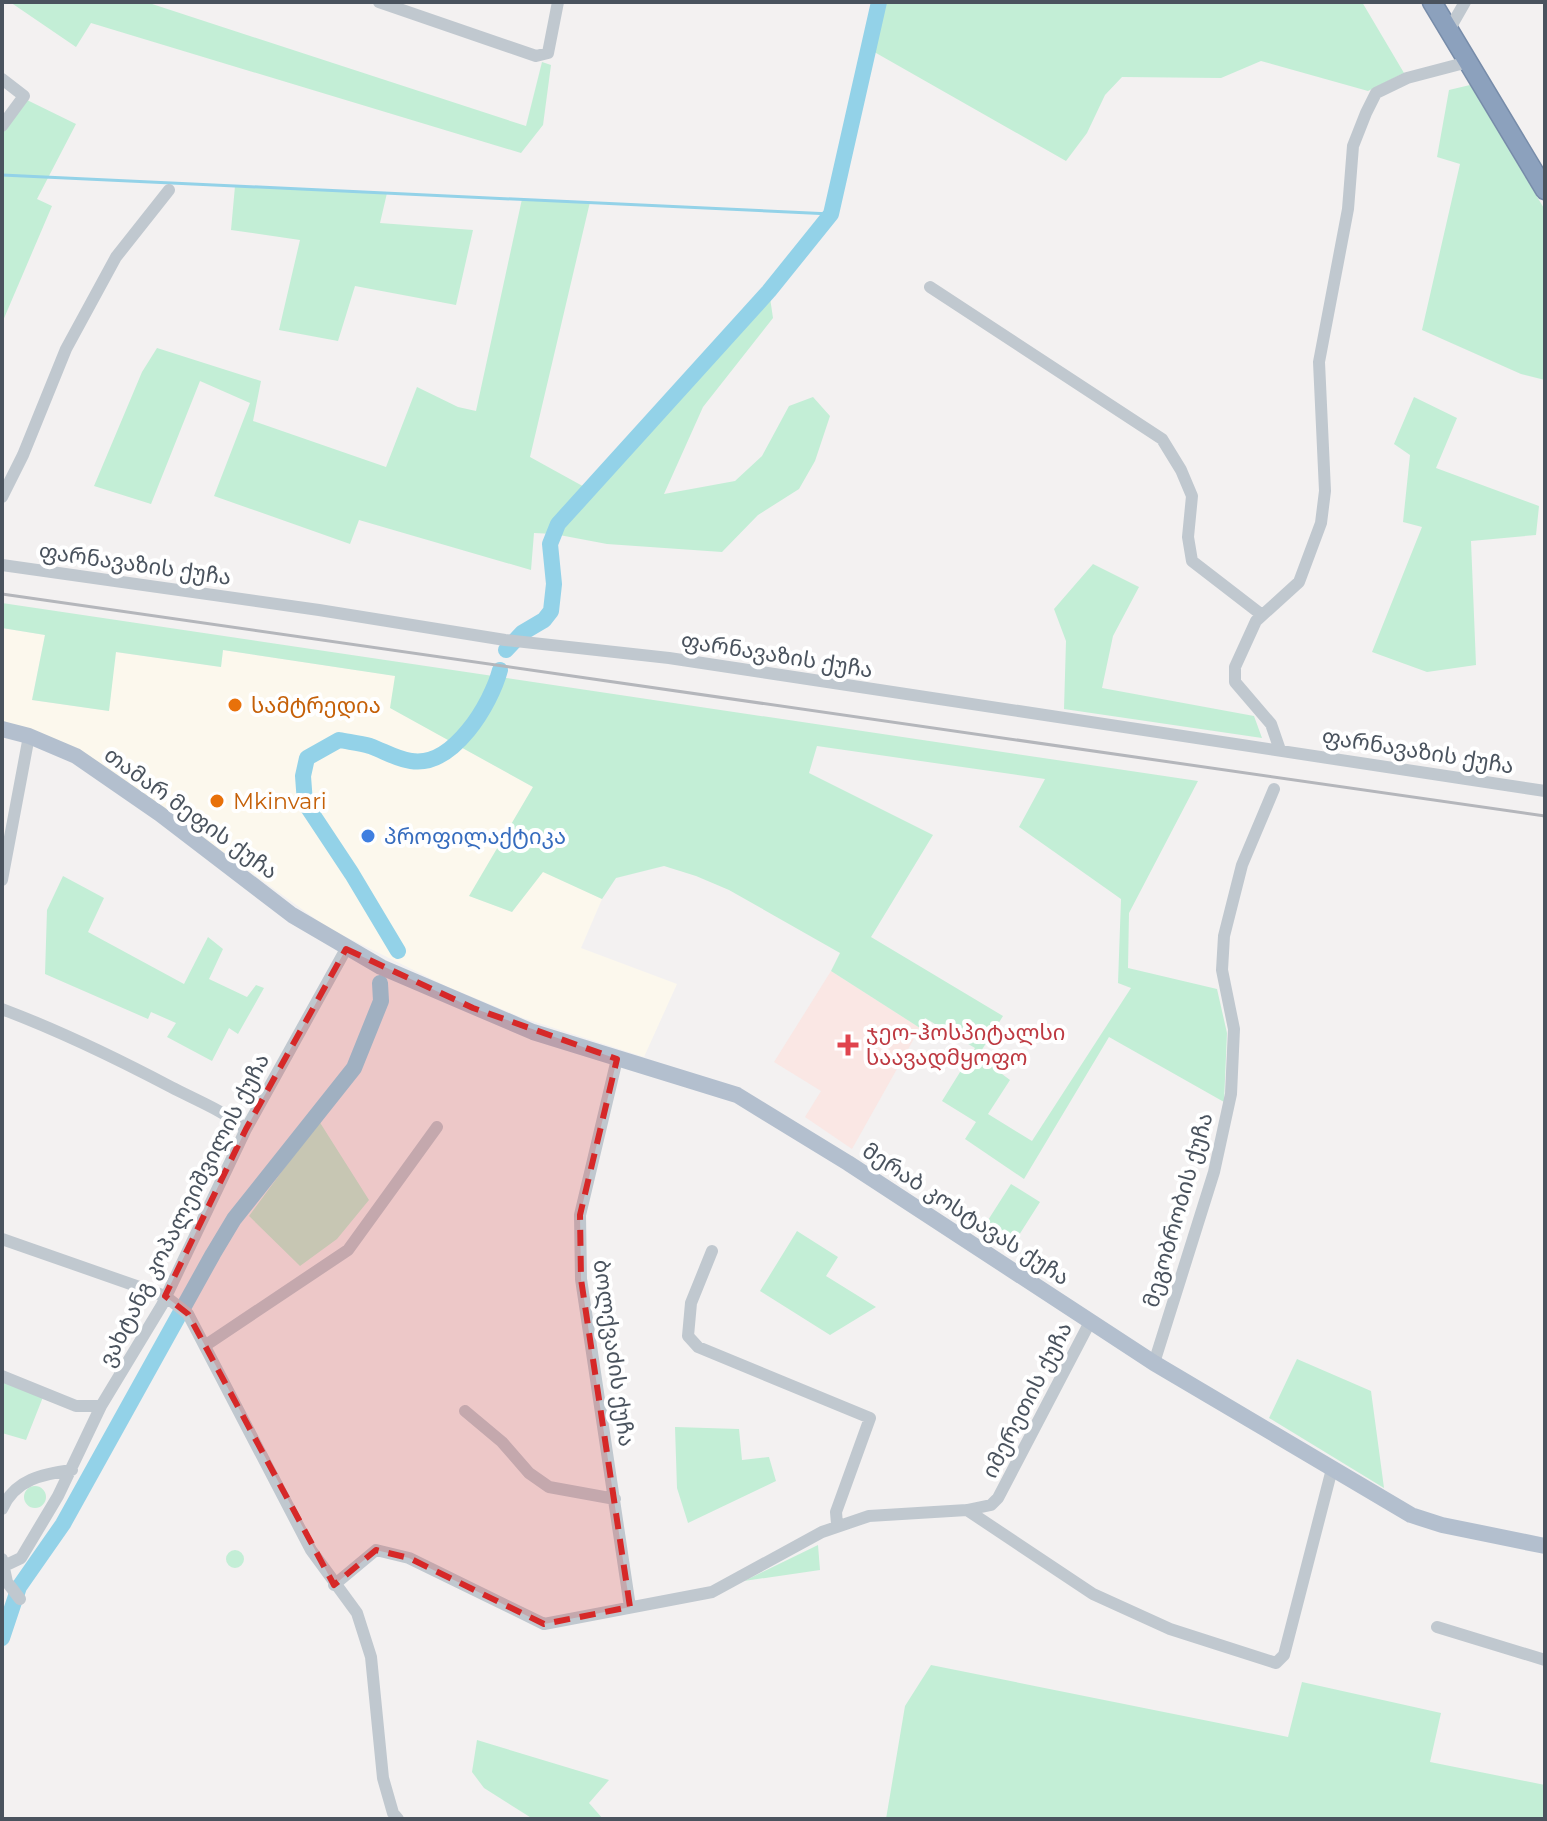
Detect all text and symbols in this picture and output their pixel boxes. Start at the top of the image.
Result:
street label: ფარნავაზის ქუჩა [37,537,233,591]
street label: ფარნავაზის ქუჩა [679,627,875,683]
place label: სამტრედია [251,692,381,719]
marker: სამტრედია [226,696,244,714]
street label: ფარნავაზის ქუჩა [1320,723,1516,779]
street label: თამარ მეფის ქუჩა [99,741,283,885]
place label: Mkinvari [233,788,327,815]
marker: Mkinvari [208,792,226,810]
place label: პროფილაქტიკა [384,823,566,850]
marker: პროფილაქტიკა [359,827,377,845]
place label: ჯეო-ჰოსპიტალსი საავადმყოფო [866,1019,1065,1071]
marker: ჯეო-ჰოსპიტალსი საავადმყოფო [837,1034,859,1056]
street label: ვახტანგ კოპალეიშვილის ქუჩა [93,1049,275,1371]
street label: მეგობრობის ქუჩა [1137,1110,1219,1310]
street label: მერაბ კოსტავას ქუჩა [857,1137,1075,1291]
street label: ბოლქვაძის ქუჩა [588,1258,640,1448]
street label: იმერეთის ქუჩა [976,1318,1078,1482]

